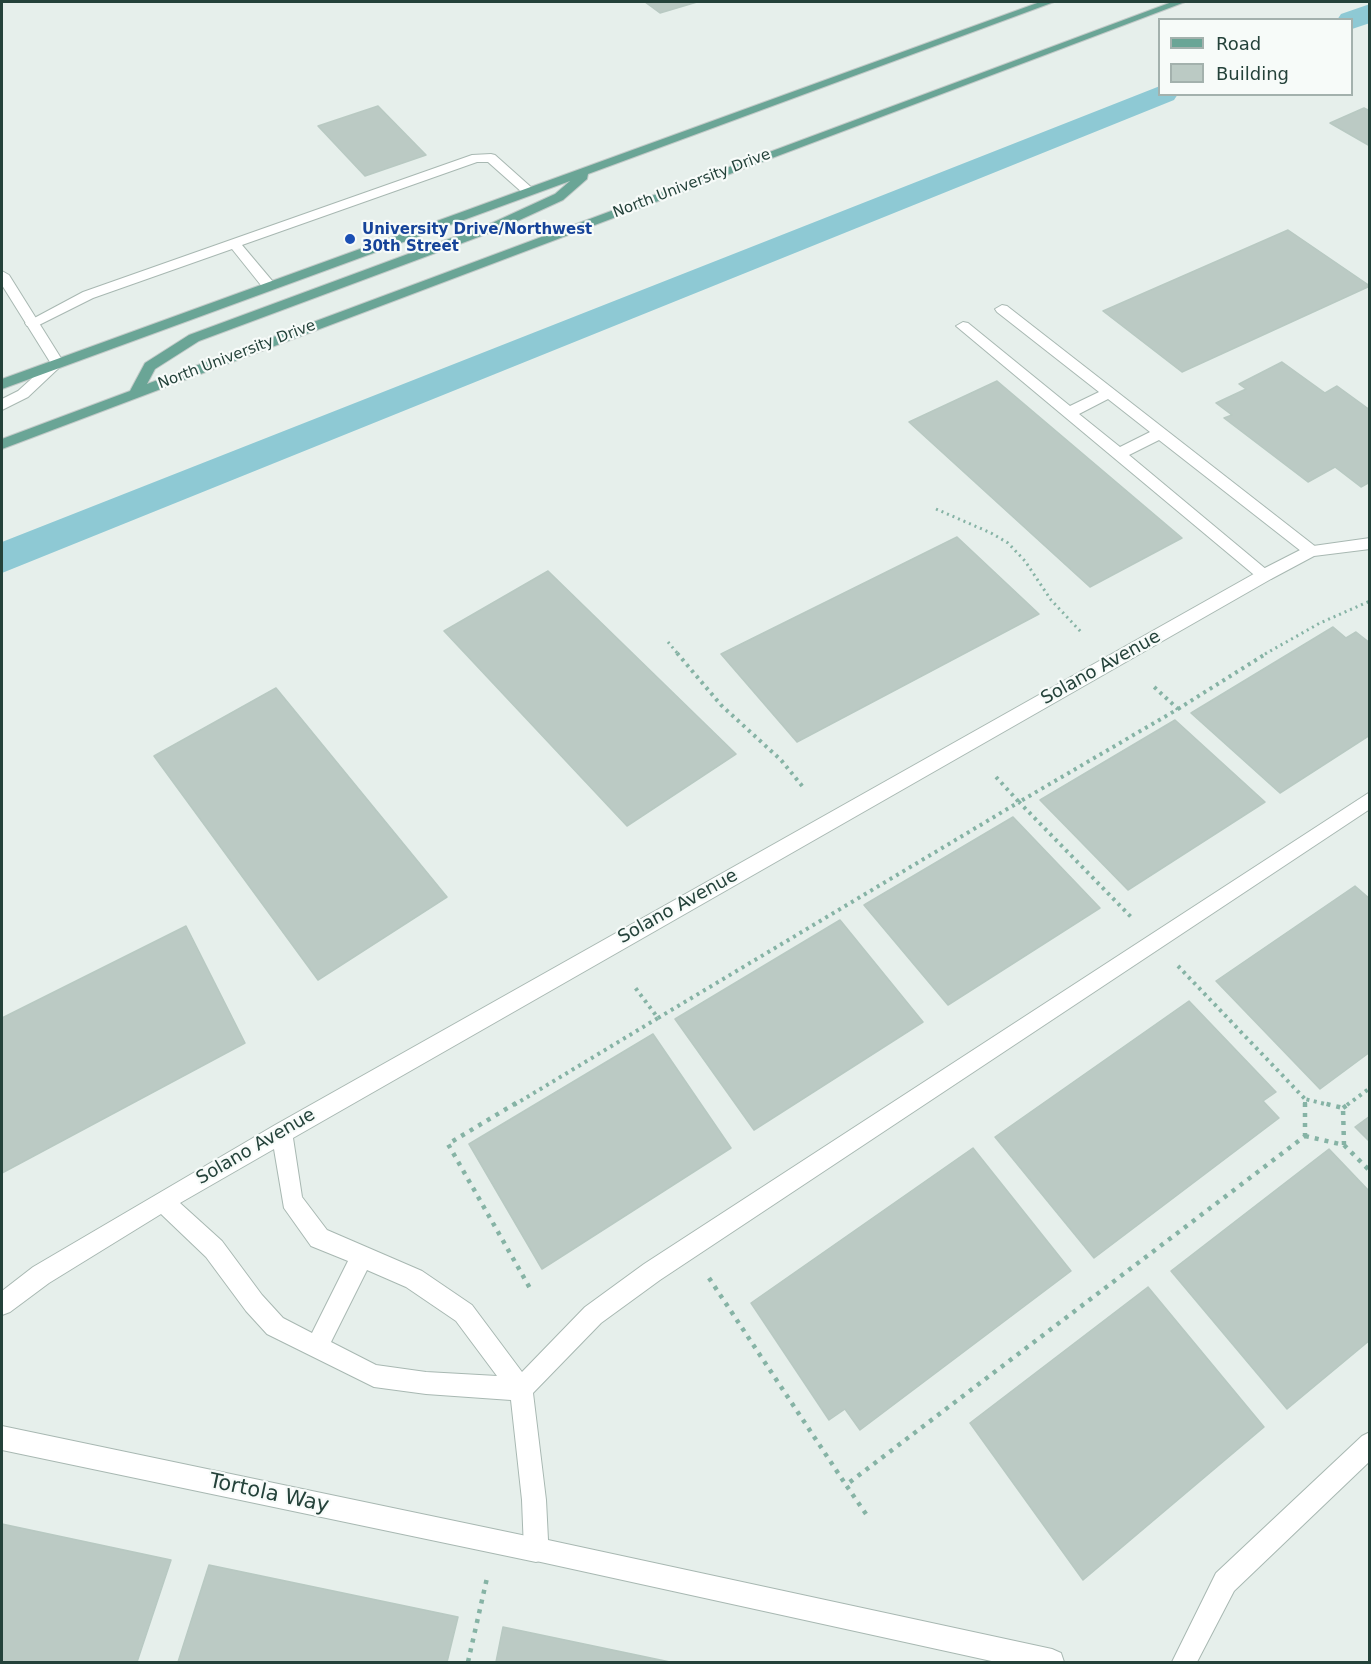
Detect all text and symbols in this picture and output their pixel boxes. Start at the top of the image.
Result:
legend [1158,18,1353,96]
text: Road [1216,33,1261,54]
text: Building [1216,63,1289,84]
street label: North University Drive [611,146,773,222]
place label: University Drive/Northwest 30th Street [362,221,592,256]
marker: University Drive/Northwest 30th Street [343,232,357,246]
street label: North University Drive [156,317,318,393]
street label: Solano Avenue [1037,626,1165,710]
street label: Solano Avenue [614,865,742,949]
street label: Solano Avenue [193,1104,319,1190]
street label: Tortola Way [207,1469,331,1519]

